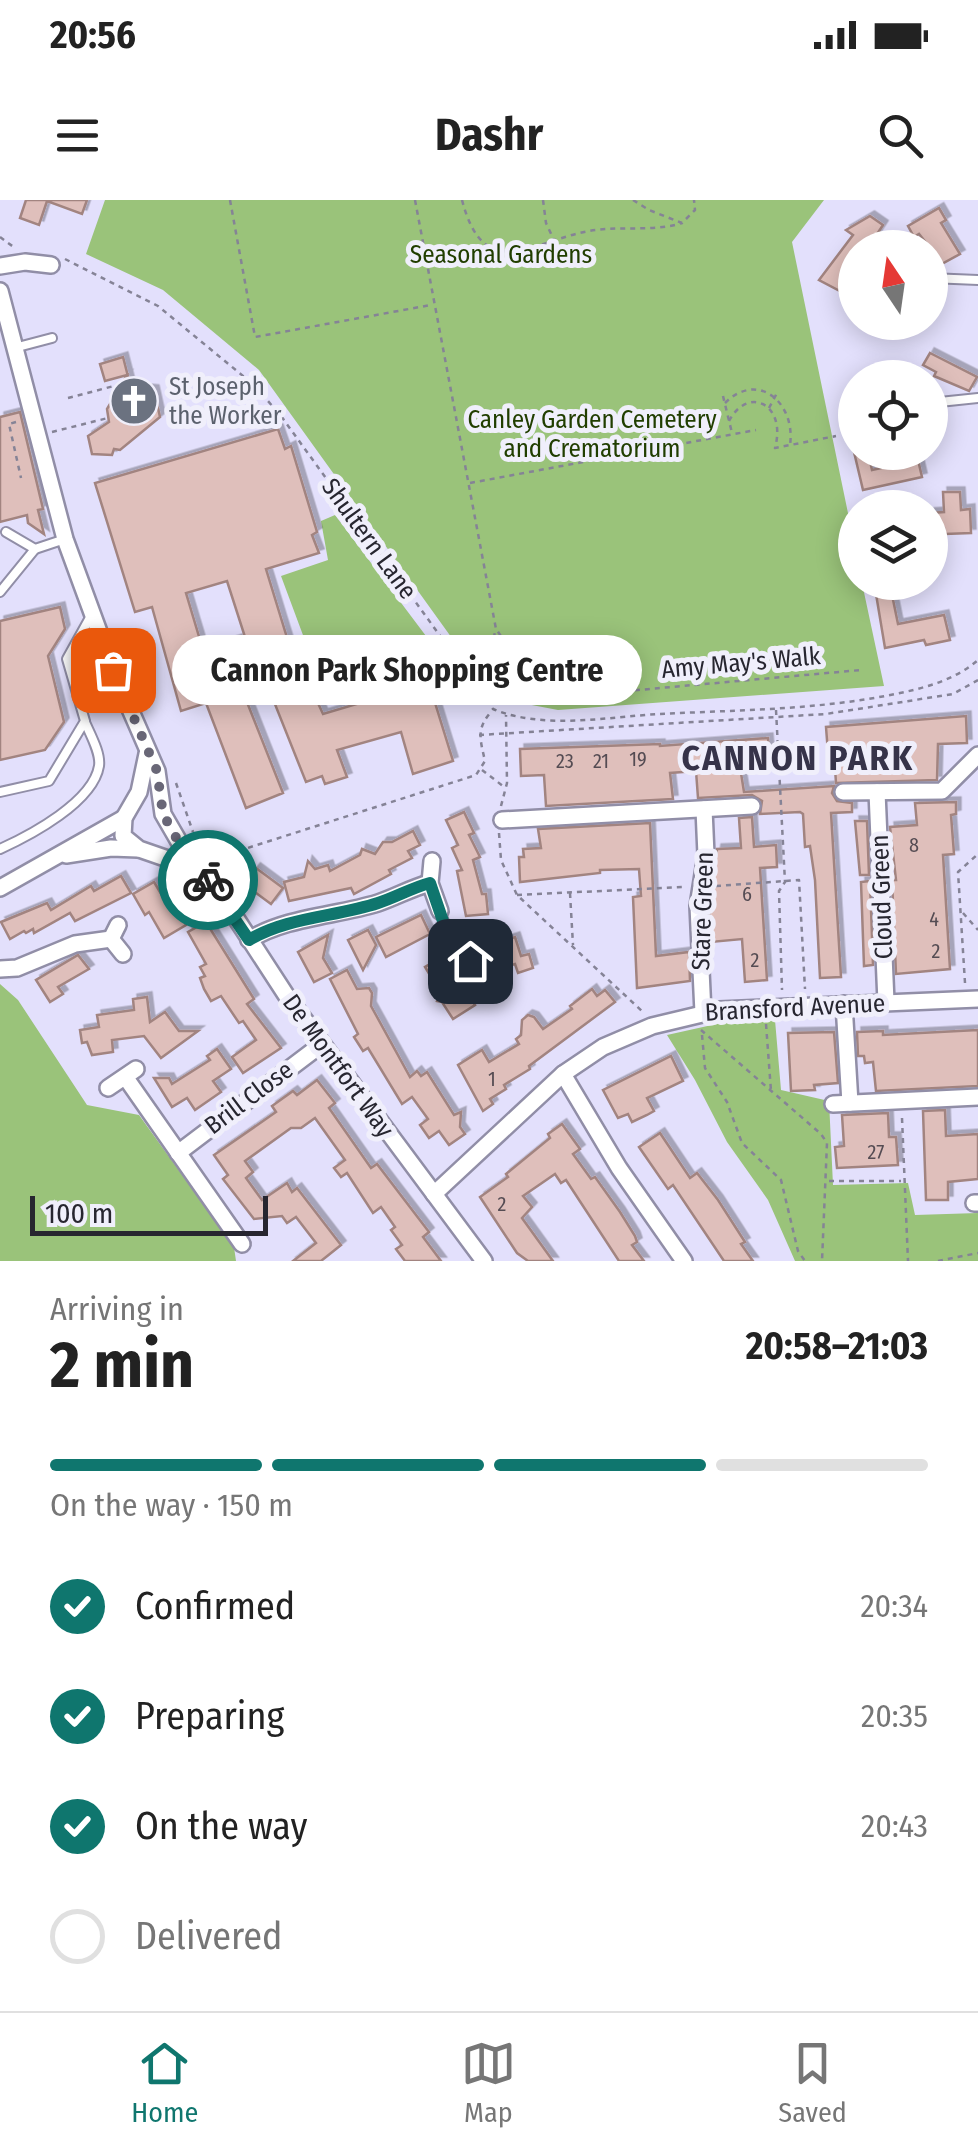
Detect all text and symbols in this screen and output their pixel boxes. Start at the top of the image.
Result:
text: 20:56 [50,12,136,58]
icon: menu [50,108,105,163]
text: Dashr [435,108,543,162]
icon: search [873,108,928,163]
north arrow [838,230,948,340]
map controls [838,230,948,600]
park label: Seasonal Gardens [410,240,592,270]
button: locate [838,360,948,470]
place label: St Joseph the Worker [169,372,282,431]
church icon: St Joseph the Worker [108,375,160,427]
park label: Canley Garden Cemetery and Crematorium [467,405,717,464]
street label: Shultern Lane [315,473,423,605]
button: layers [838,490,948,600]
pin [71,628,156,713]
callout: Cannon Park Shopping Centre [173,635,643,705]
street label: Amy May's Walk [660,641,822,685]
icon: bag [86,643,141,698]
text: Cannon Park Shopping Centre [210,651,604,689]
district label: CANNON PARK [681,737,915,779]
house number: 19 [629,747,647,771]
house number: 23 [556,749,574,773]
house number: 21 [593,749,609,773]
courier [158,830,258,930]
house number: 8 [909,833,919,857]
street label: Cloud Green [865,834,899,960]
street label: Stare Green [686,851,720,971]
icon: bike [181,853,236,908]
house number: 6 [742,882,752,906]
house number: 4 [929,907,939,931]
pin [428,919,513,1004]
icon: home [443,934,498,989]
house number: 2 [932,939,941,963]
house number: 2 [751,948,760,972]
street label: Bransford Avenue [704,988,886,1028]
street label: De Montfort Way [276,989,400,1143]
street label: Brill Close [199,1055,299,1141]
house number: 1 [488,1067,496,1091]
house number: 27 [868,1140,884,1164]
scale bar [30,1191,268,1236]
house number: 2 [498,1192,507,1216]
text: 100 m [45,1197,113,1230]
text: Arriving in [50,1290,184,1328]
text: 20:58–21:03 [746,1323,928,1369]
text: 2 min [50,1326,194,1404]
text: On the way · 150 m [50,1486,293,1524]
icon: check [50,1579,105,1634]
text: Confirmed [135,1583,295,1629]
text: 20:34 [860,1587,928,1625]
icon: check [50,1689,105,1744]
text: Preparing [135,1693,284,1739]
text: 20:35 [861,1697,928,1735]
icon: check [50,1799,105,1854]
text: On the way [135,1803,307,1849]
text: 20:43 [861,1807,928,1845]
text: Delivered [135,1913,282,1959]
tab: Home [131,2036,198,2129]
tab: Map [461,2036,516,2129]
tab: Saved [778,2036,847,2129]

